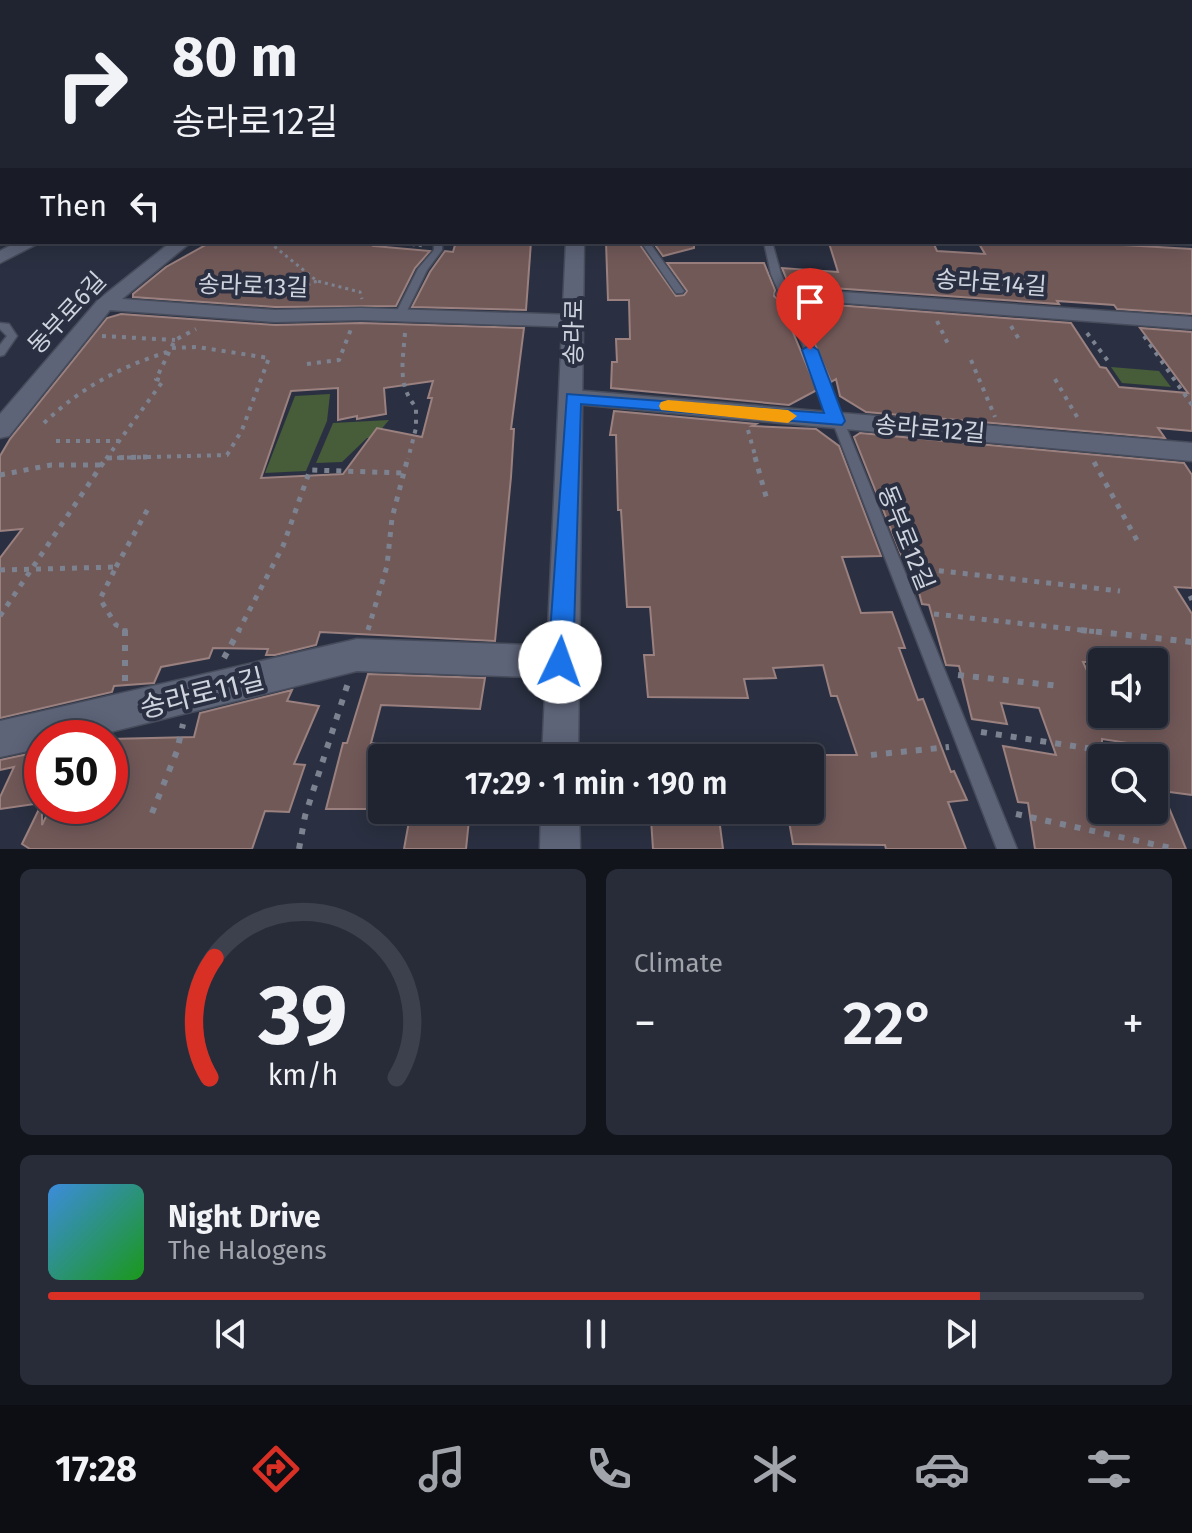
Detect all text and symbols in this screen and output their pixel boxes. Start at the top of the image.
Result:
text: 80 m [172,24,298,91]
icon: right [40,32,144,136]
text: 송라로12길 [172,100,338,144]
icon: left [123,184,167,228]
text: Then [40,188,107,224]
street label: 송라로14길 [934,265,1048,301]
street label: 동부로6길 [22,266,112,360]
pin [776,268,844,350]
street label: 송라로13길 [197,270,309,302]
icon: arrive [788,280,832,324]
street label: 송라로 [559,299,589,365]
street label: 송라로12길 [874,410,986,448]
street label: 동부로12길 [872,481,940,595]
position arrow [518,620,602,704]
map controls [1088,648,1168,824]
button: sound [1088,648,1168,728]
street label: 송라로11길 [137,662,268,725]
speed limit sign: 50 [24,720,128,824]
button: search [1088,744,1168,824]
text: 17:29 · 1 min · 190 m [465,766,727,802]
text: Climate [634,948,723,979]
text: 39 [258,966,347,1066]
text: 22° [843,988,935,1060]
text: − [634,997,656,1050]
text: + [1122,997,1144,1050]
text: km/h [268,1058,338,1093]
text: Night Drive [168,1199,321,1235]
text: The Halogens [168,1235,327,1266]
icon: previous [209,1312,253,1356]
icon: pause [574,1312,618,1356]
icon: next [939,1312,983,1356]
icon: directions [248,1441,304,1497]
icon: music [414,1441,470,1497]
icon: phone [581,1441,637,1497]
icon: climate [747,1441,803,1497]
icon: car [914,1441,970,1497]
icon: filters [1081,1441,1137,1497]
text: 17:28 [55,1447,137,1491]

